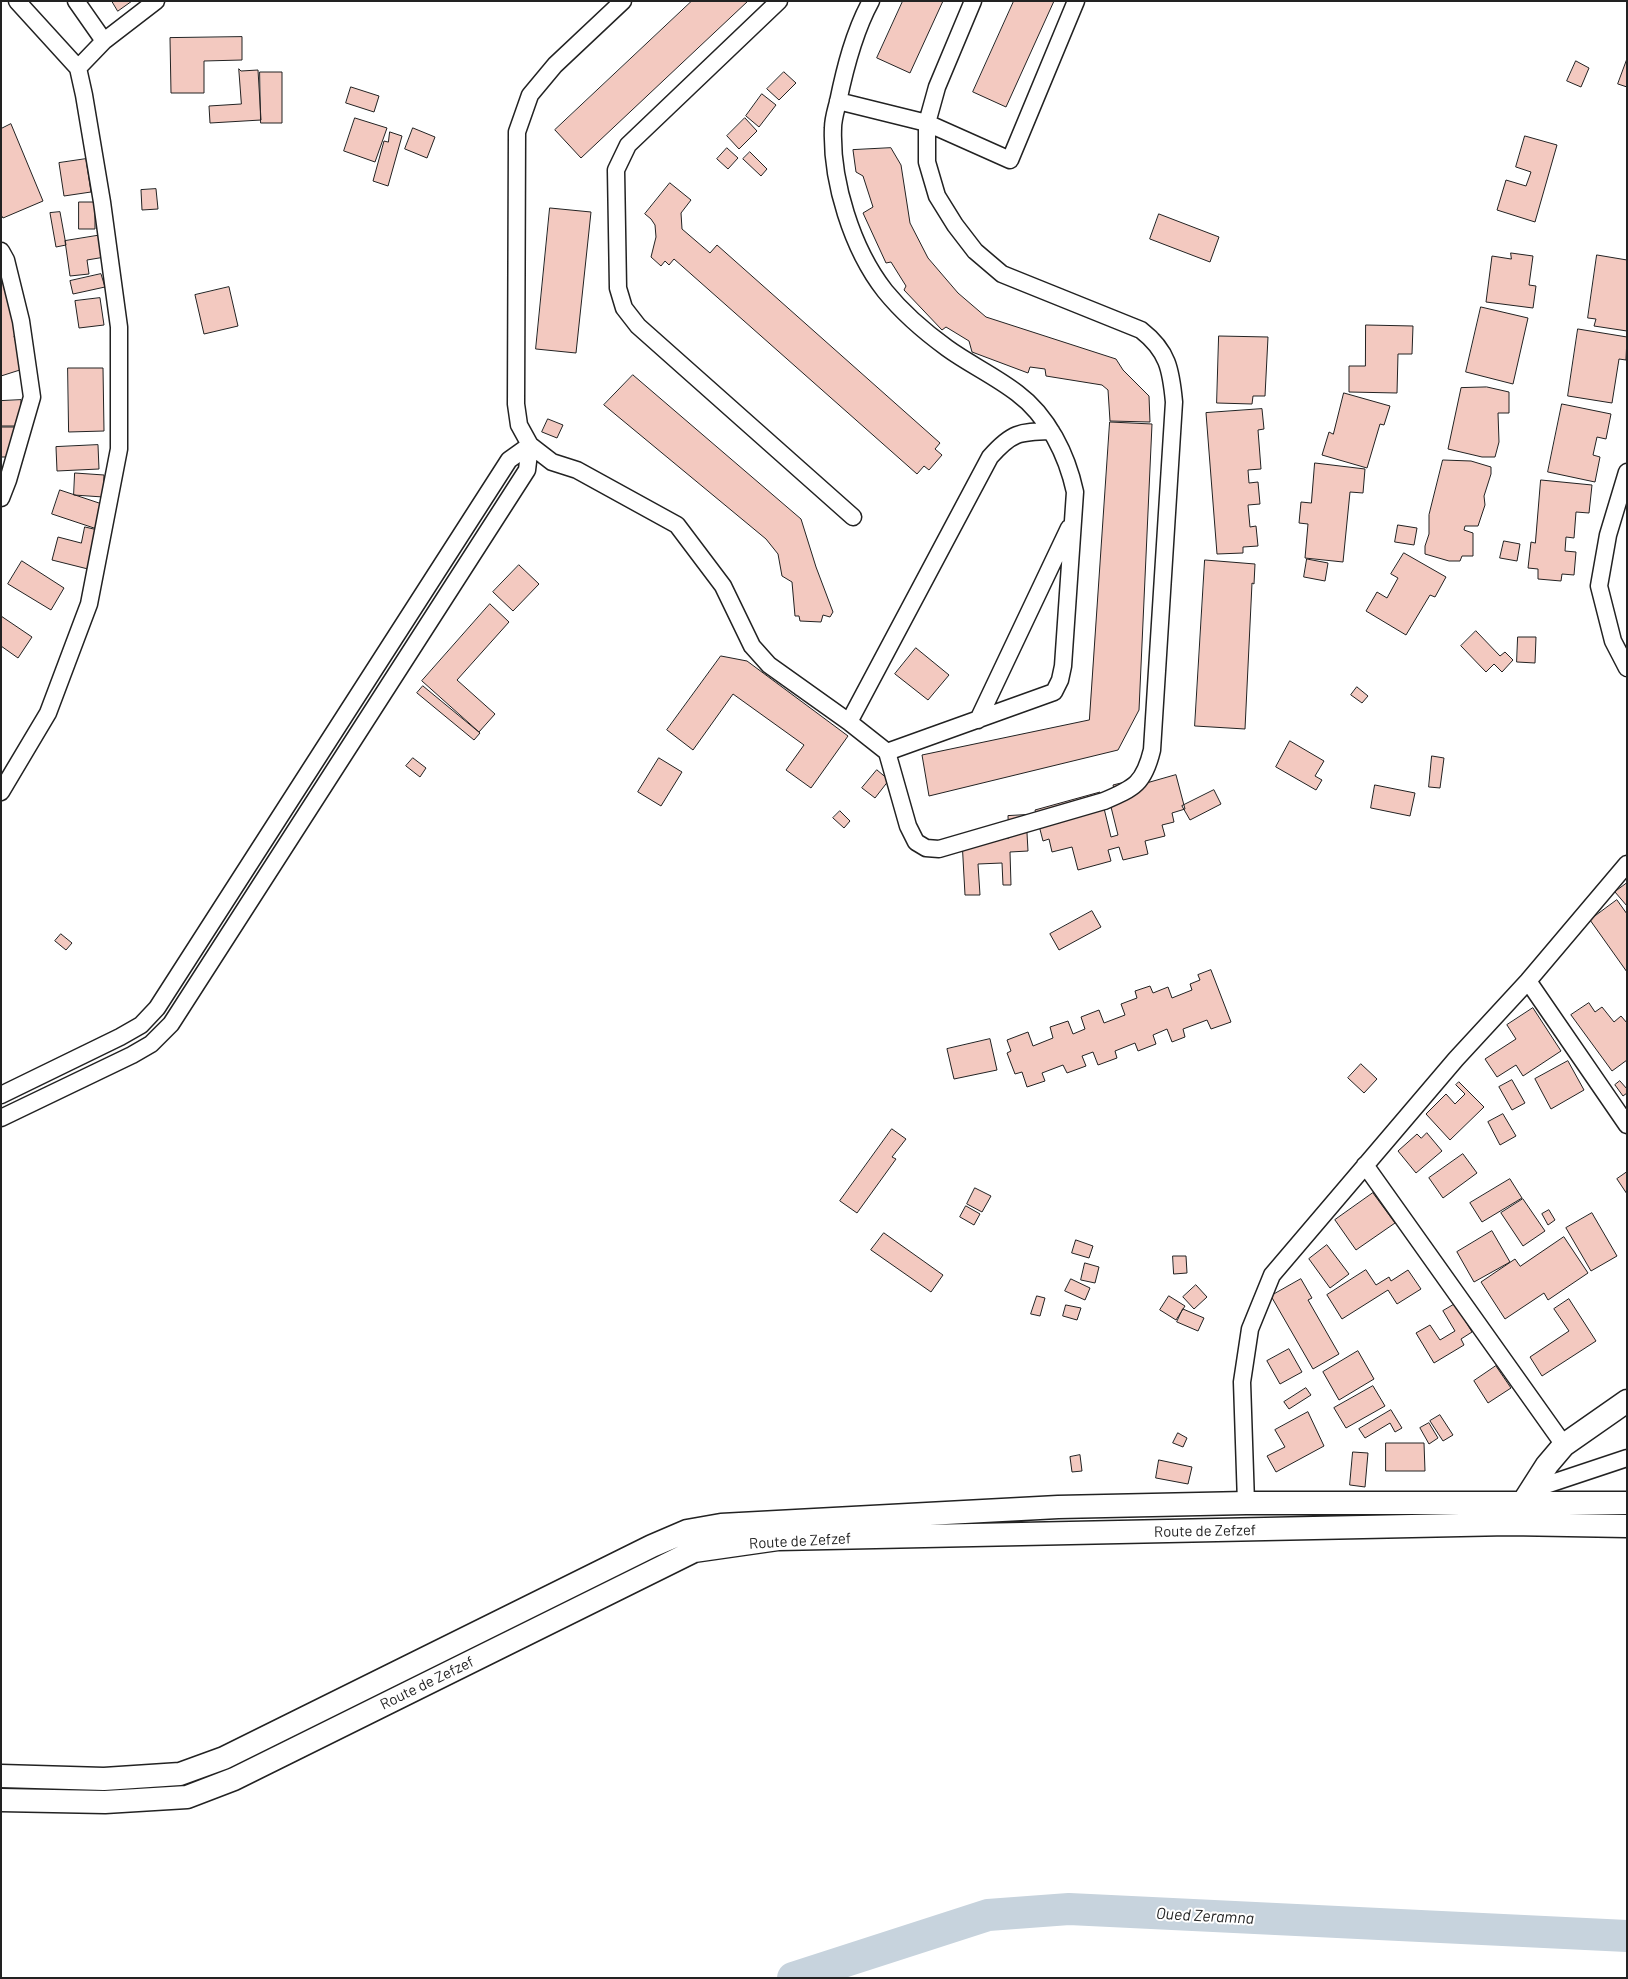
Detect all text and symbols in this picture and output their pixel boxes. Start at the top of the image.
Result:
street label: Route de Zefzef [1154,1521,1256,1541]
street label: Route de Zefzef [749,1529,851,1553]
street label: Route de Zefzef [377,1653,477,1713]
water label: Oued Zeramna [1155,1904,1255,1928]

